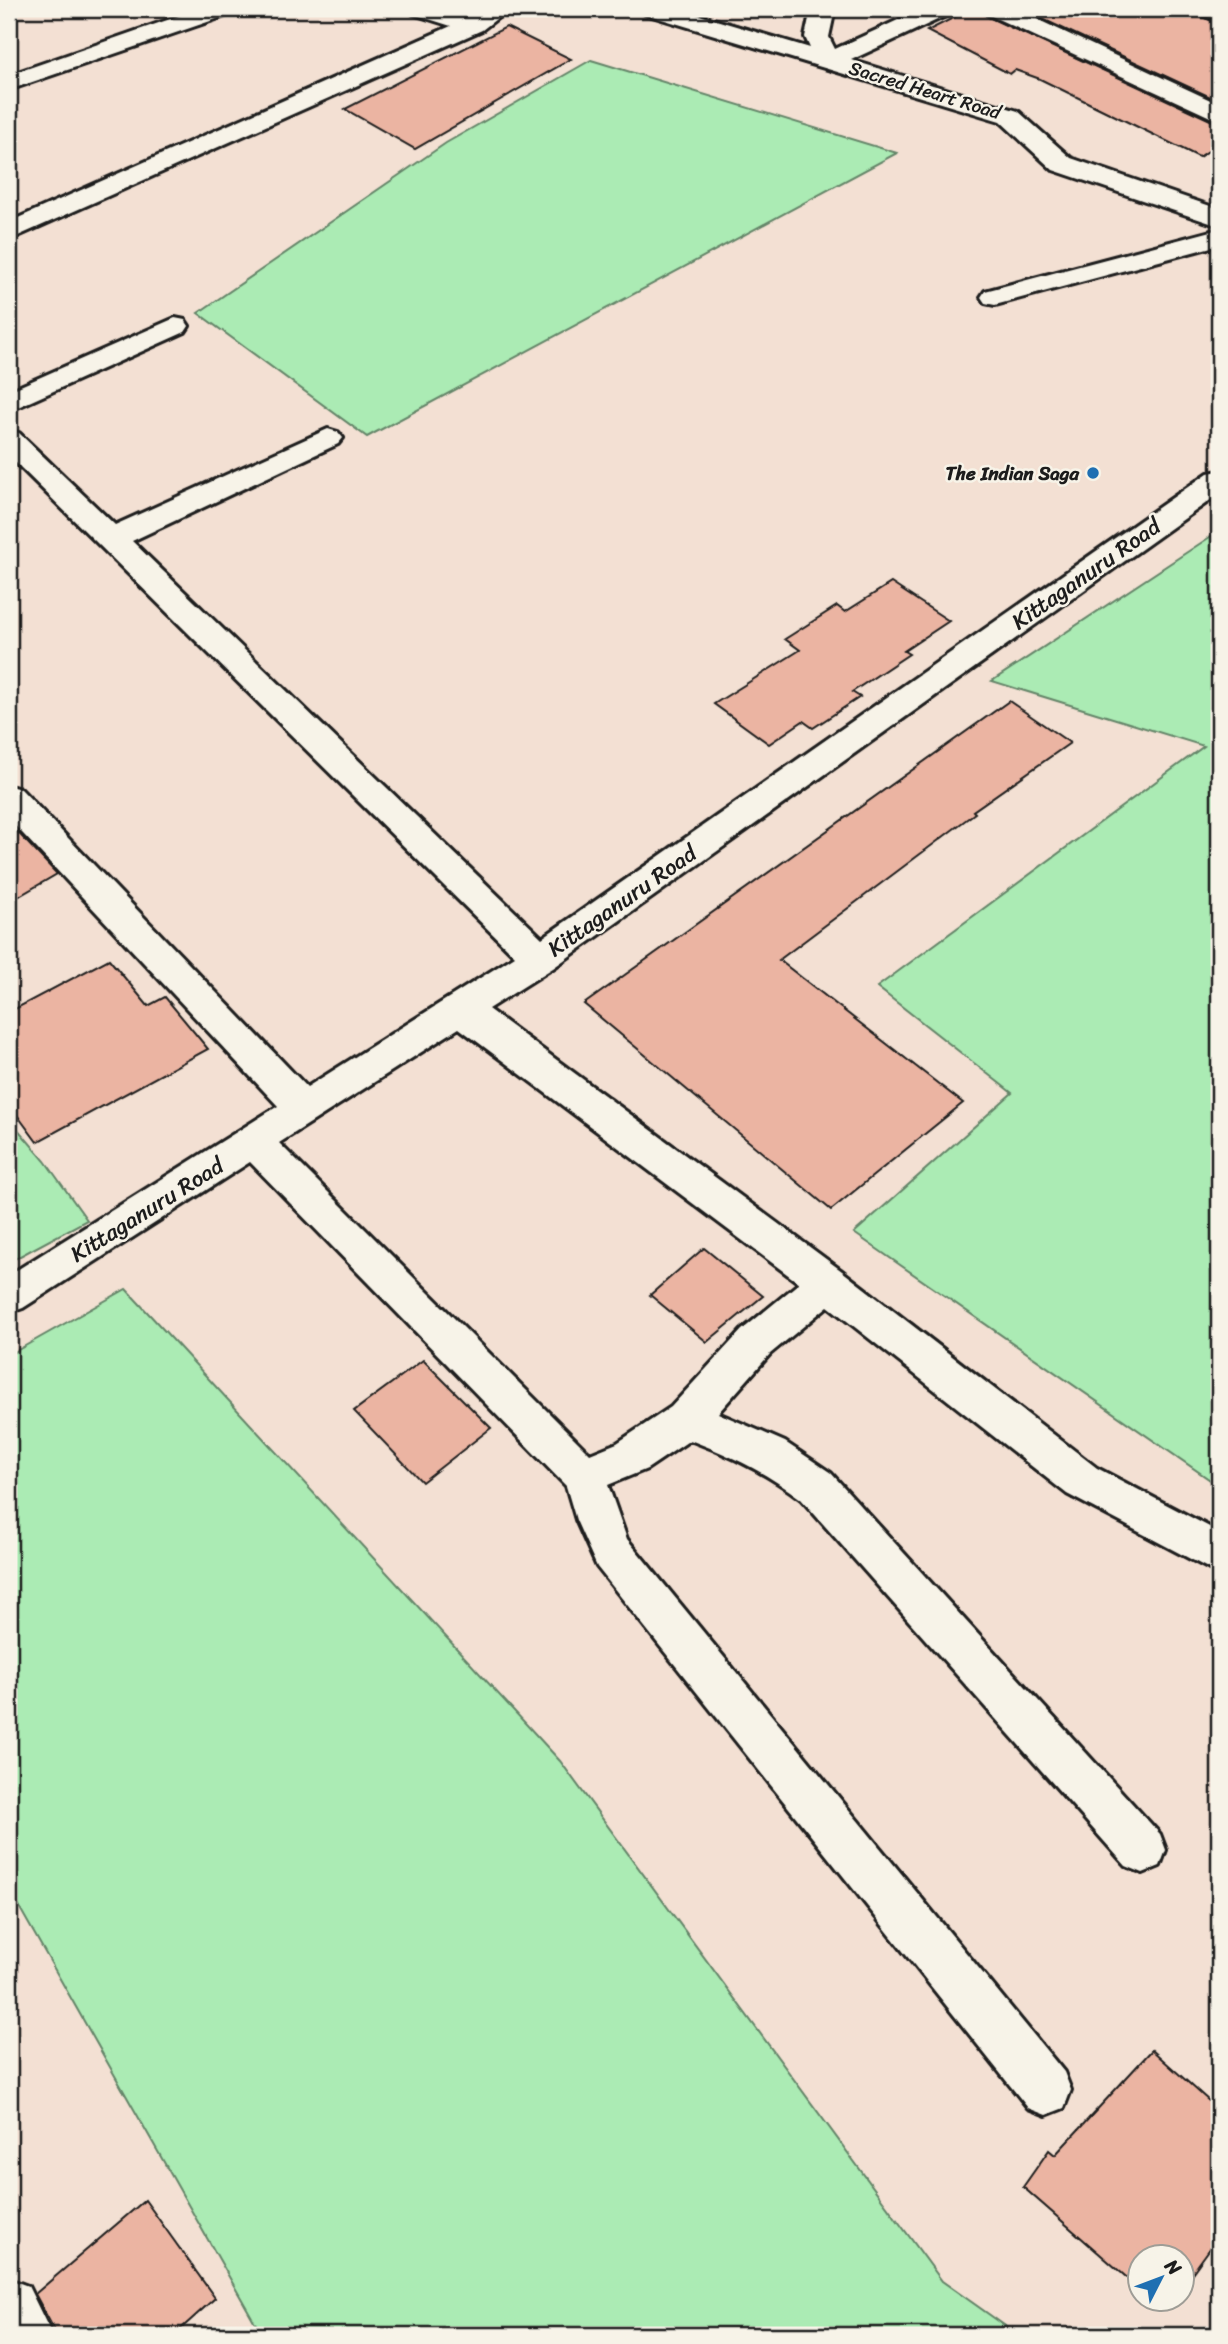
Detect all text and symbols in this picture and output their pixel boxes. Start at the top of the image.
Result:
street label: Sacred Heart Road [845,51,1007,129]
place label: The Indian Saga [945,457,1079,490]
marker: The Indian Saga [1085,465,1101,481]
street label: Kittaganuru Road [1002,506,1171,641]
street label: Kittaganuru Road [538,833,707,968]
street label: Kittaganuru Road [62,1145,234,1274]
north arrow [1126,2242,1196,2312]
text: N [1156,2250,1190,2284]

